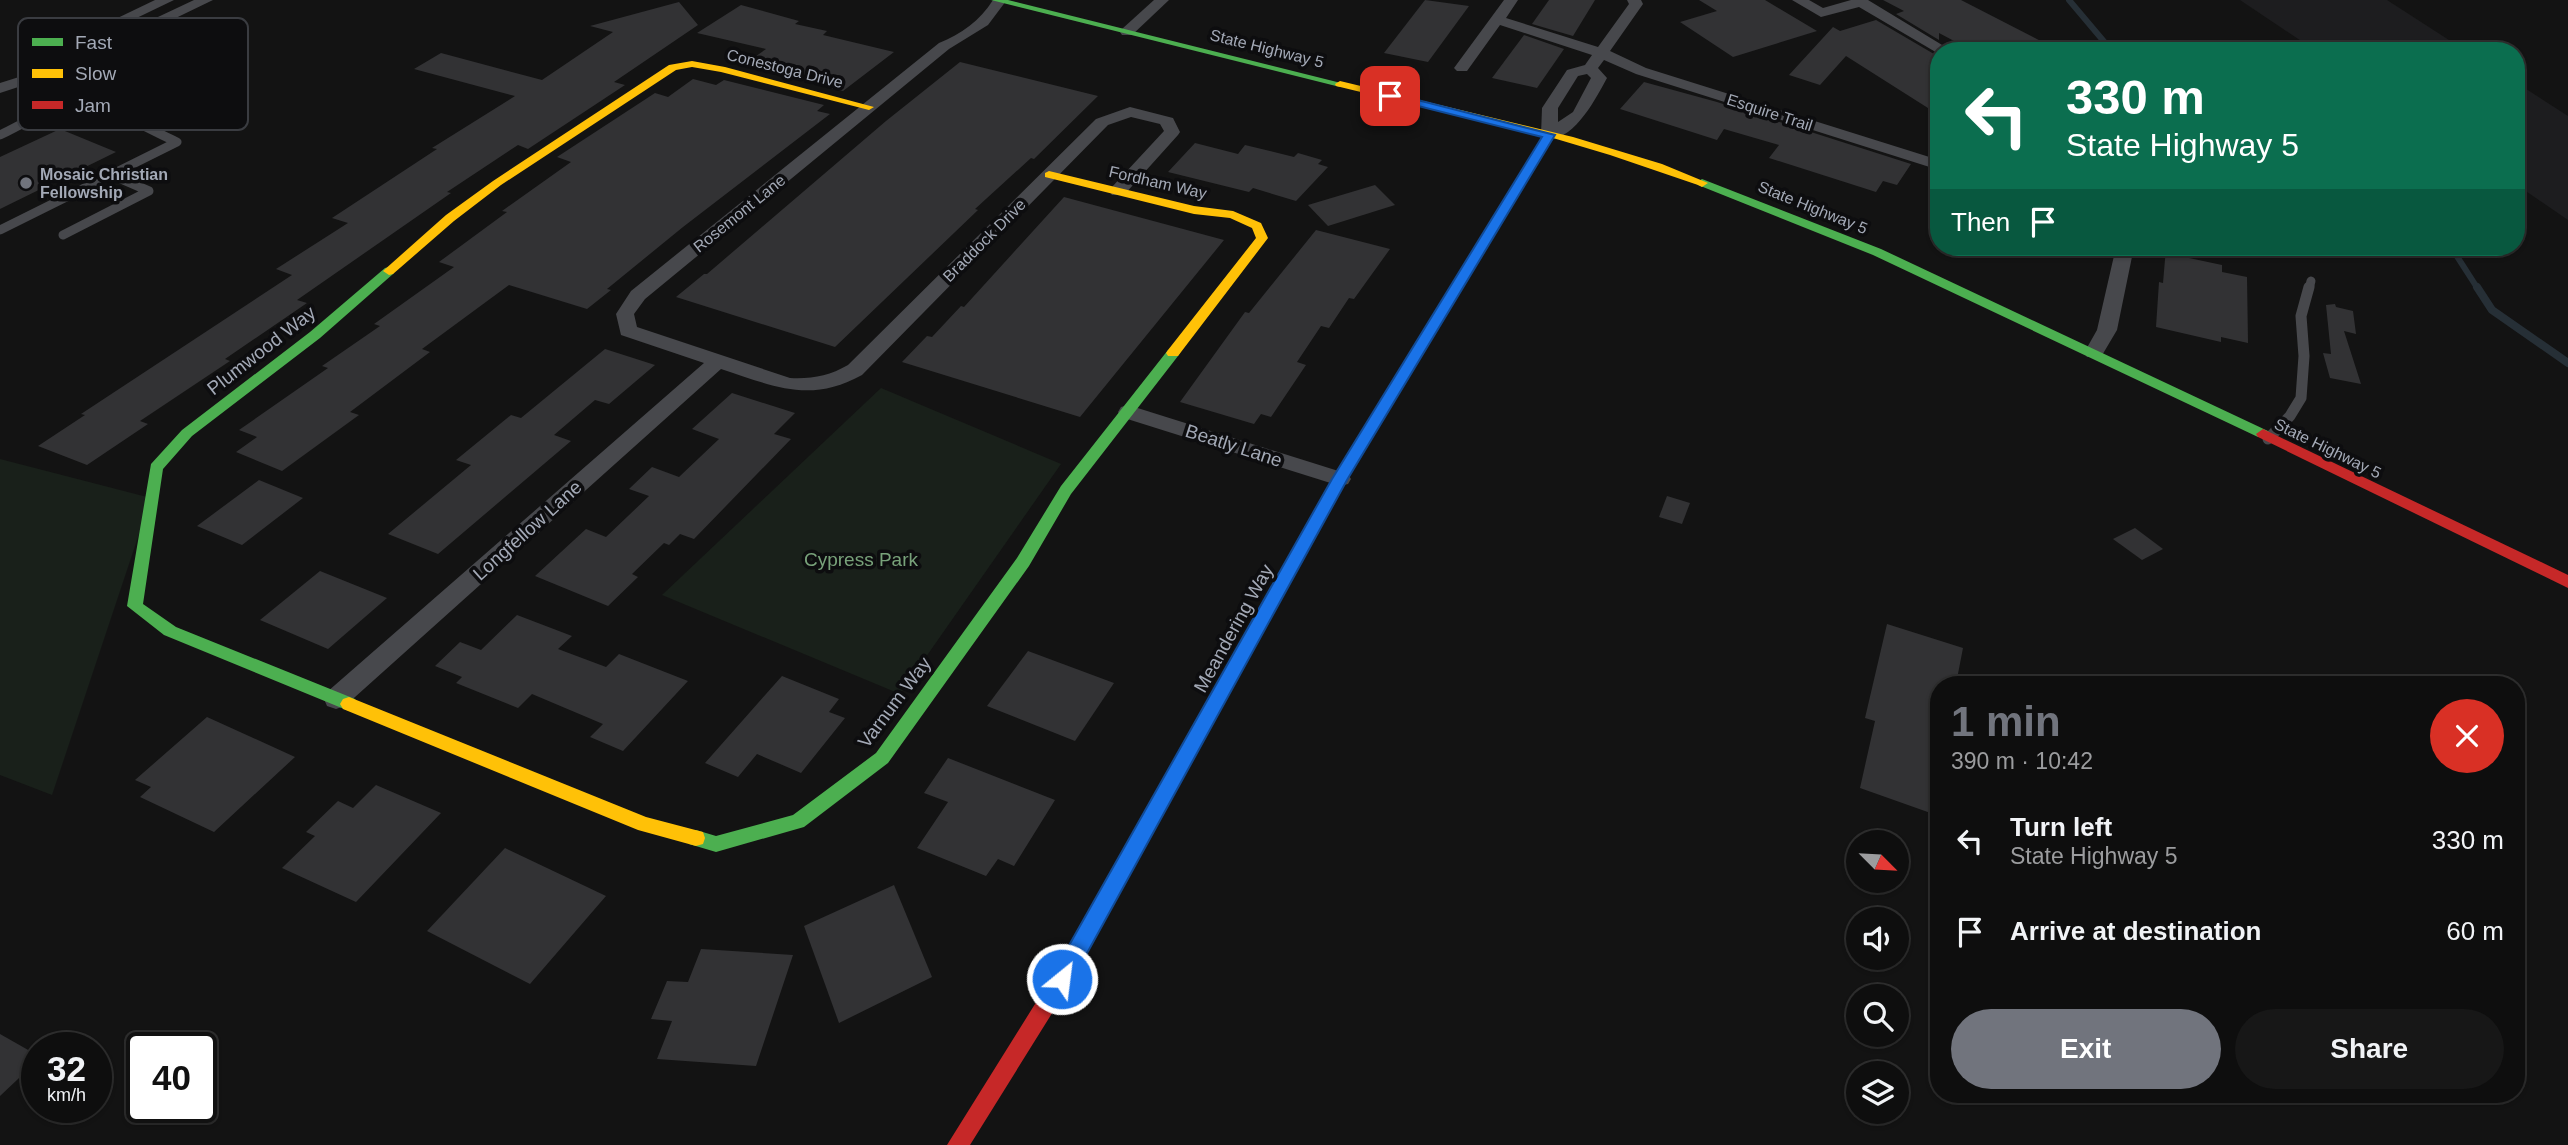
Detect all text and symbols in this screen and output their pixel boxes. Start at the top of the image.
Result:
legend [18,18,248,130]
street label: State Highway 5 [1208,26,1326,71]
text: Fast [75,32,113,53]
street label: Conestoga Drive [725,46,845,91]
text: Slow [75,63,116,84]
pin [1360,66,1420,126]
icon: left [1951,70,2042,161]
text: 330 m [2066,70,2205,124]
icon: arrive [1371,77,1409,115]
street label: Esquire Trail [1725,91,1815,134]
text: Jam [75,95,111,116]
text: State Highway 5 [2066,127,2299,163]
street label: Fordham Way [1107,163,1208,202]
place label: Mosaic Christian Fellowship [40,166,168,201]
street label: Rosemont Lane [690,171,789,256]
marker: Mosaic Christian Fellowship [18,175,34,191]
street label: State Highway 5 [1756,178,1870,237]
street label: Braddock Drive [940,196,1029,285]
icon: arrive [2024,203,2062,241]
text: Then [1951,207,2010,237]
street label: Plumwood Way [203,301,320,399]
street label: State Highway 5 [2272,415,2384,482]
street label: Beatly Lane [1183,420,1285,471]
street label: Longfellow Lane [469,476,586,584]
park label: Cypress Park [804,549,919,570]
street label: Meandering Way [1190,560,1278,696]
street label: Varnum Way [854,653,935,752]
text: 1 min [1951,698,2061,745]
button: close [2430,699,2504,773]
text: 390 m · 10:42 [1951,748,2093,774]
text: Turn left [2010,812,2112,842]
icon: left [1951,822,1989,860]
text: 330 m [2432,825,2504,855]
north arrow [1846,830,1909,892]
map controls [1846,830,1909,1124]
text: State Highway 5 [2010,843,2177,869]
button: sound [1846,907,1909,970]
icon: arrive [1951,913,1989,951]
text: Arrive at destination [2010,916,2261,946]
text: 60 m [2446,916,2504,946]
position arrow [1025,942,1099,1016]
button: search [1846,984,1909,1047]
button: Exit [1951,1009,2221,1089]
button: Share [2235,1009,2504,1089]
speed limit sign: 40 [126,1032,217,1123]
text: 32 [47,1049,86,1088]
button: layers [1846,1061,1909,1124]
text: km/h [47,1085,86,1105]

